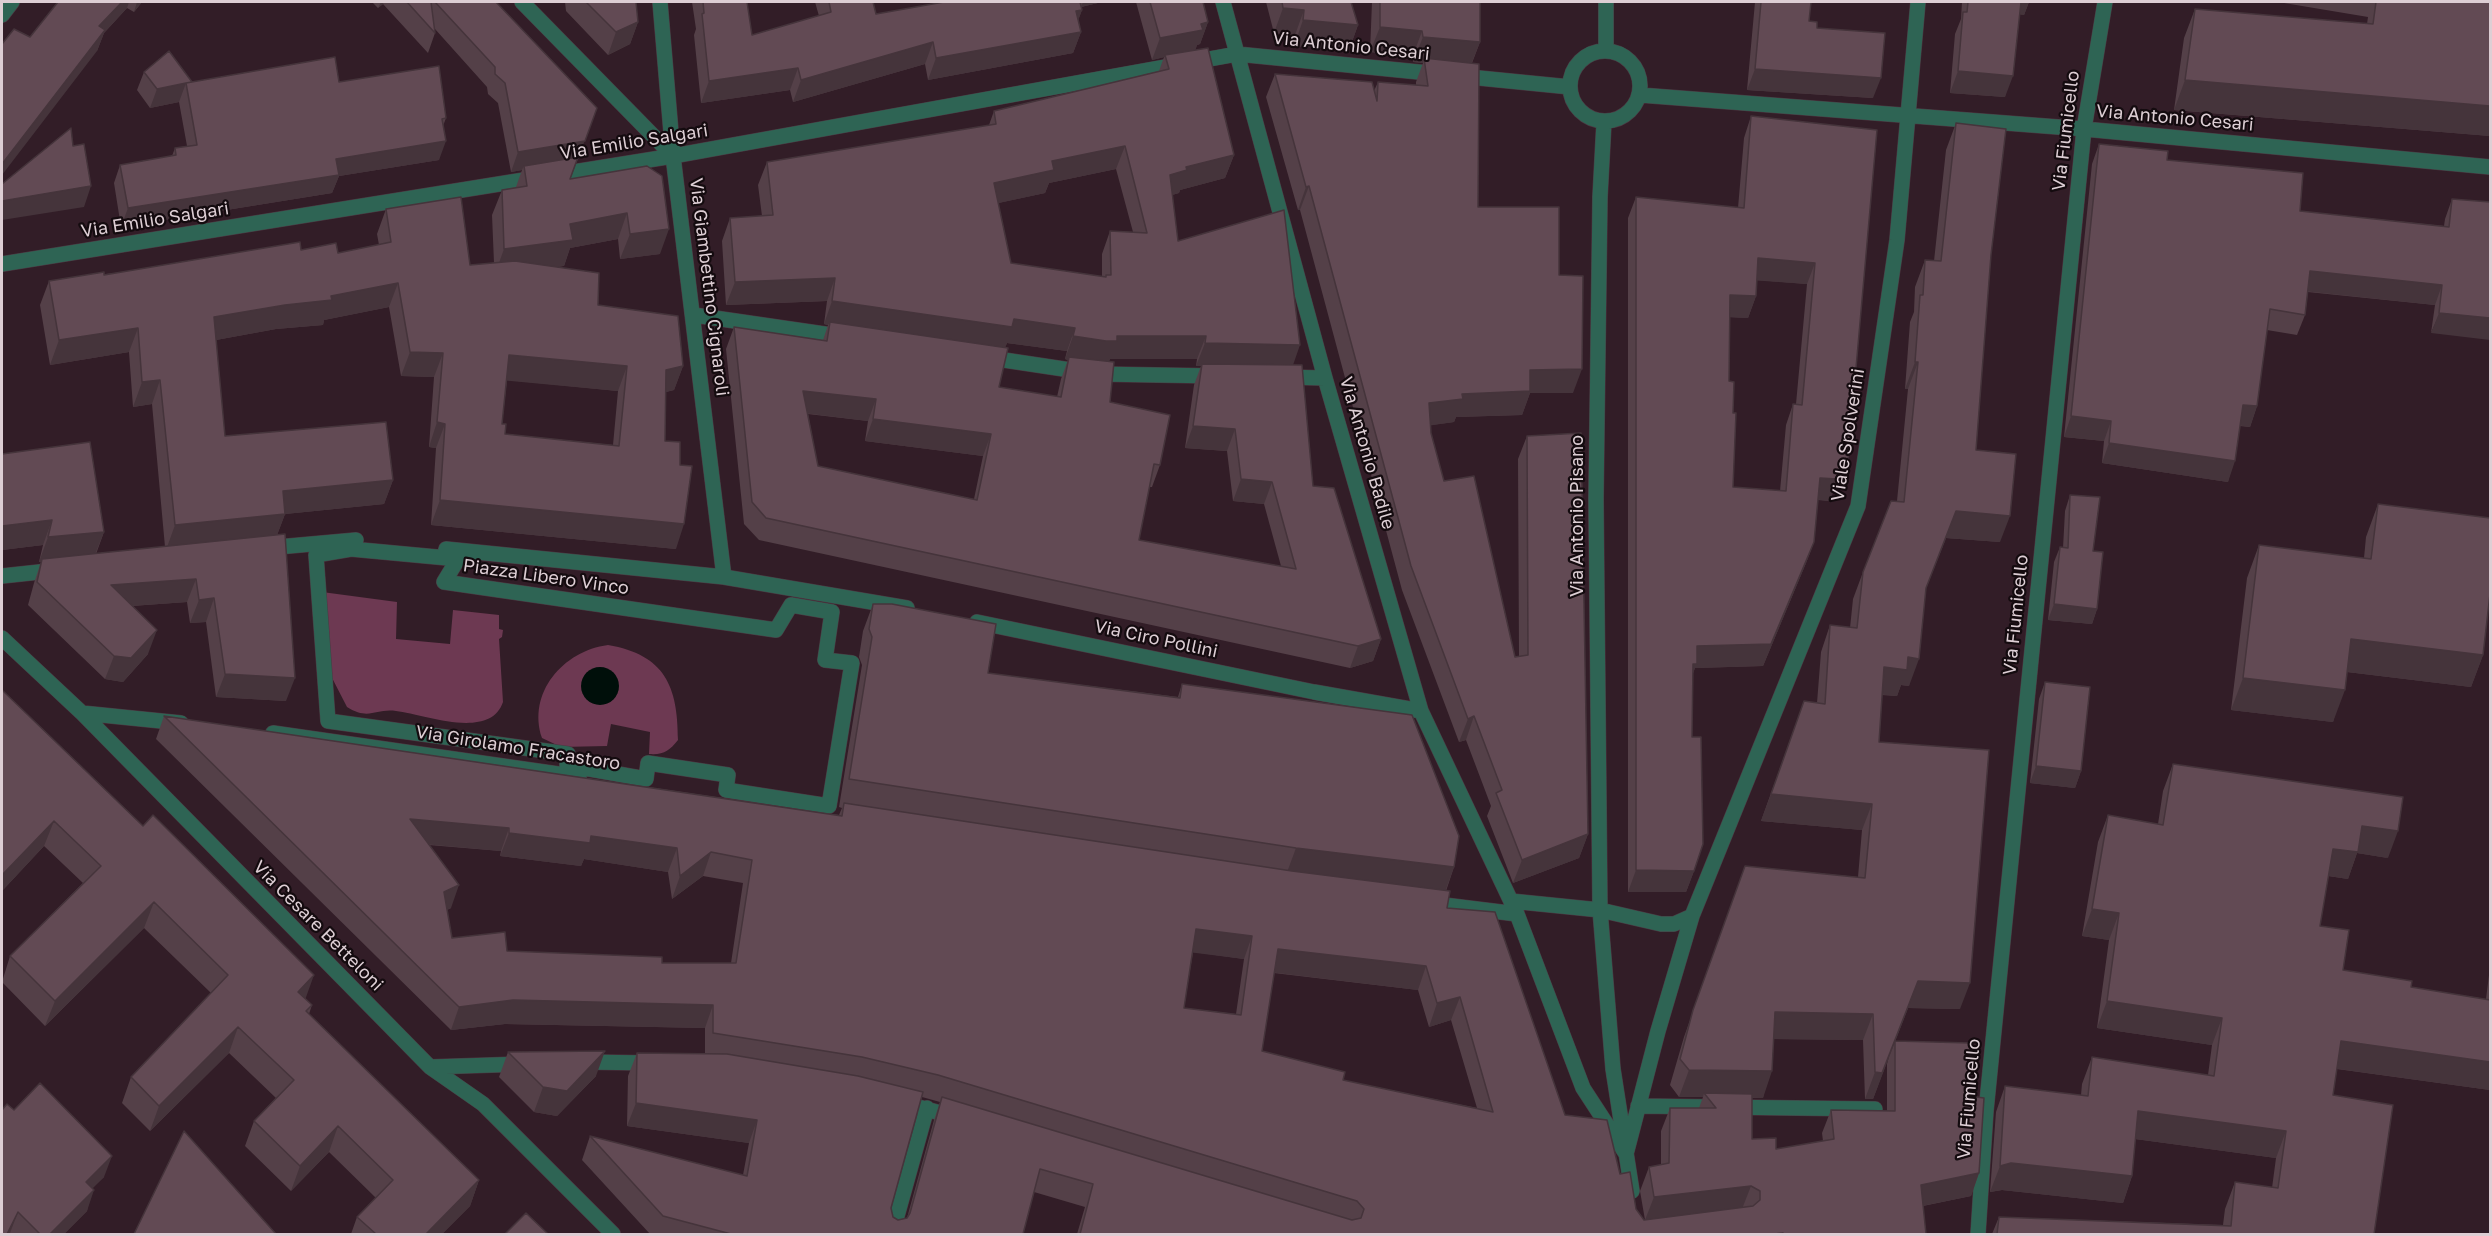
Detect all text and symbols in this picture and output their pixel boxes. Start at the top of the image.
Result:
street label: Via Antonio Cesari [1271,27,1431,65]
street label: Via Fiumicello [2048,70,2084,192]
street label: Via Antonio Cesari [2095,100,2255,136]
street label: Via Emilio Salgari [558,120,710,164]
street label: Via Giambettino Cignaroli [685,177,733,397]
street label: Via Emilio Salgari [79,198,231,242]
street label: Viale Spolverini [1827,367,1869,503]
street label: Via Antonio Badile [1335,374,1399,532]
street label: Via Antonio Pisano [1566,435,1588,597]
street label: Via Fiumicello [1999,554,2033,676]
street label: Piazza Libero Vinco [462,555,630,599]
street label: Via Ciro Pollini [1092,615,1220,663]
street label: Via Girolamo Fracastoro [414,721,622,775]
street label: Via Cesare Betteloni [248,856,388,996]
street label: Via Fiumicello [1953,1038,1985,1160]

